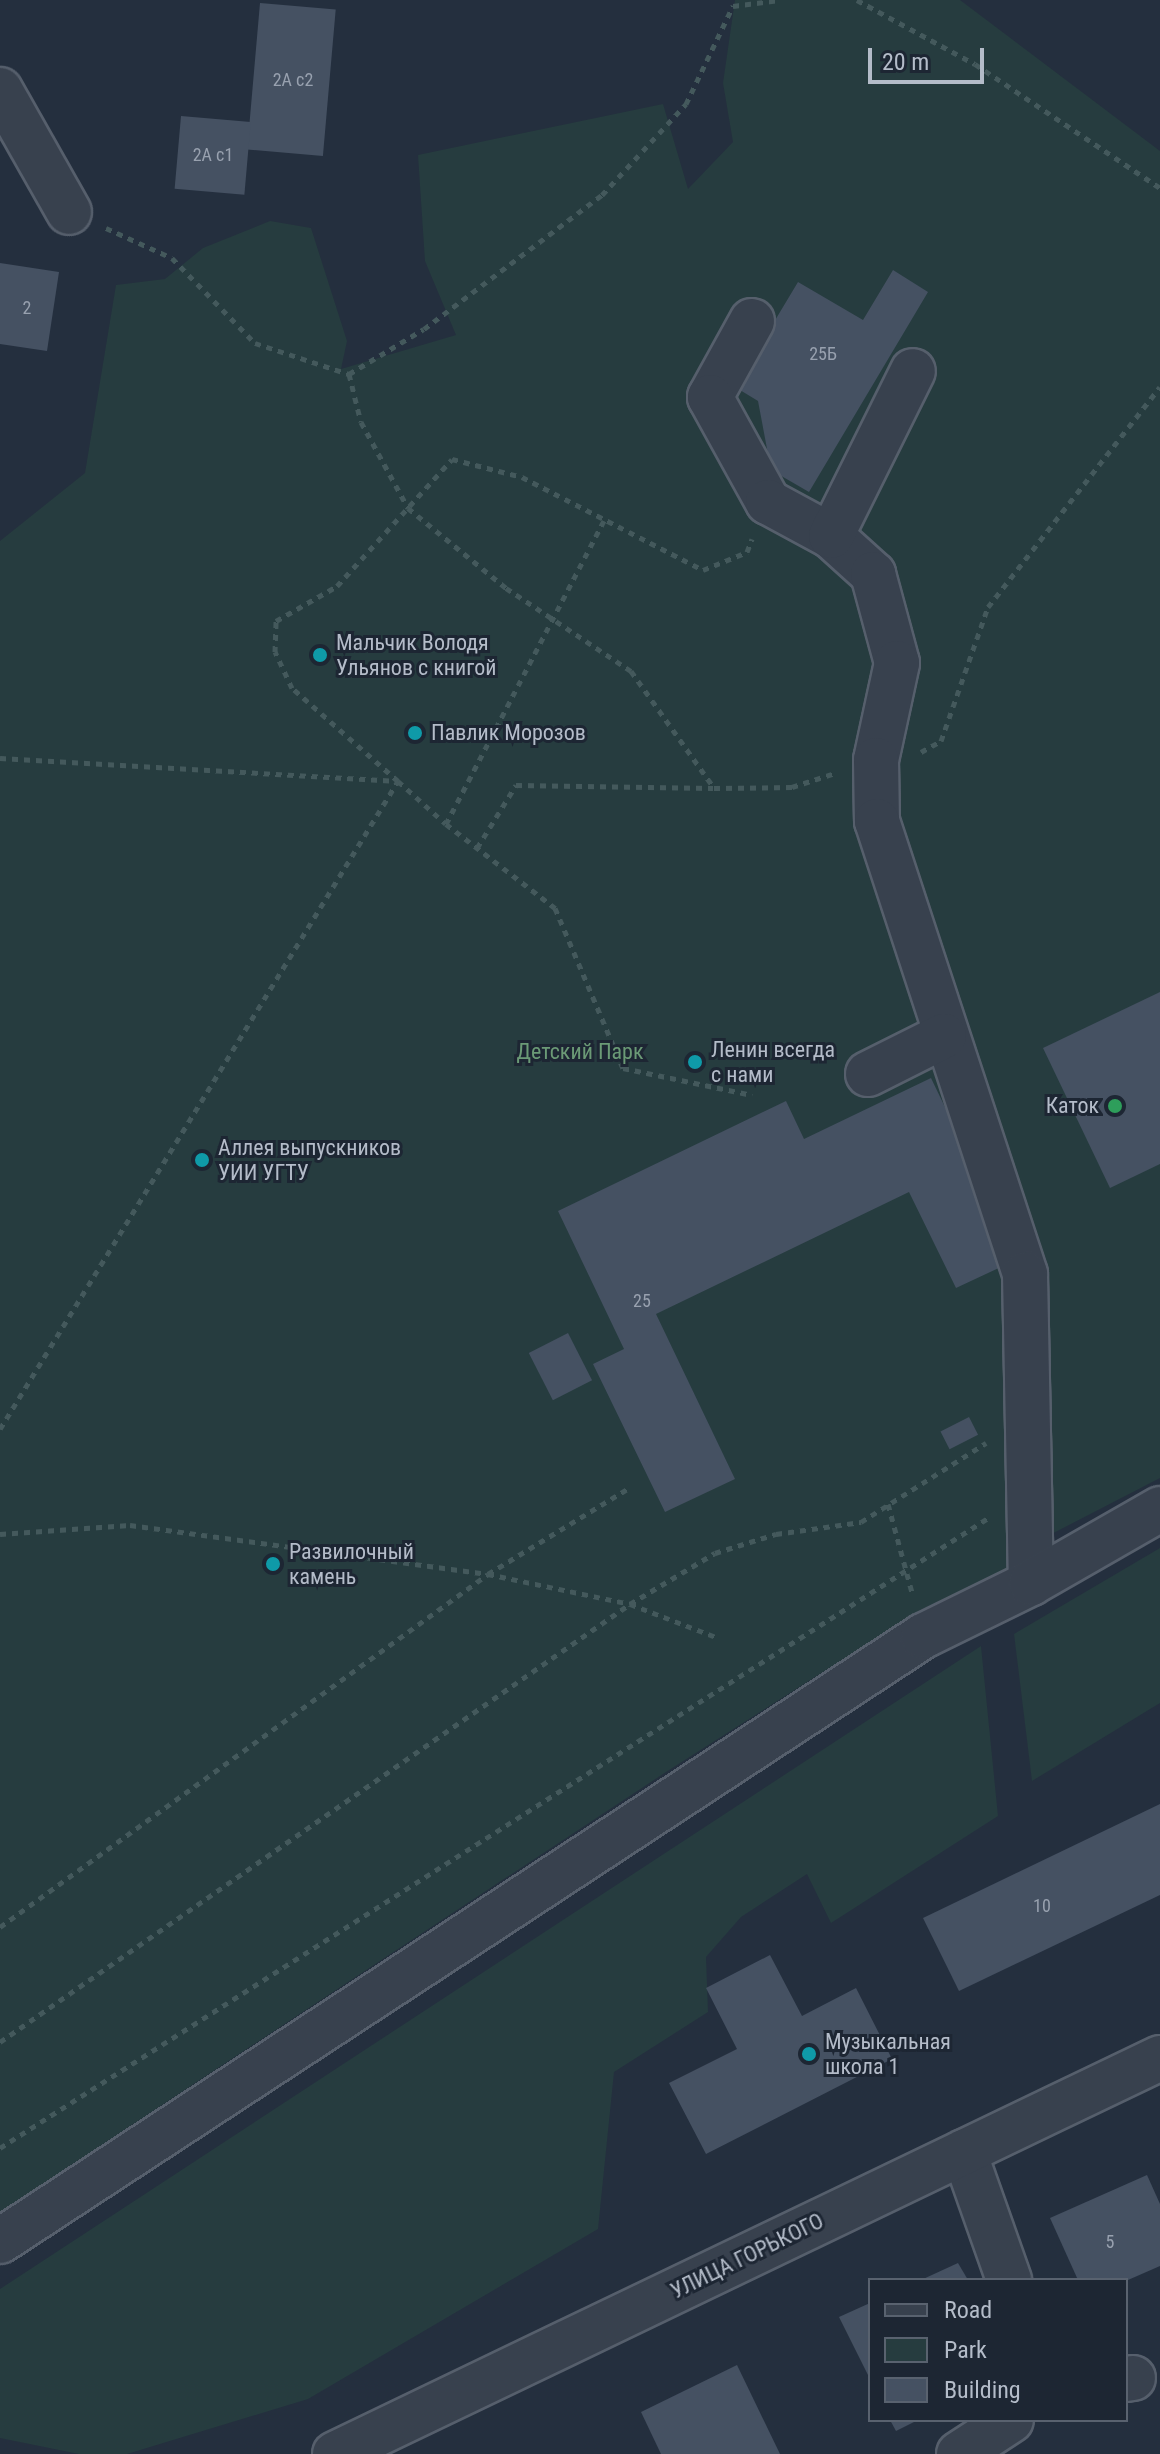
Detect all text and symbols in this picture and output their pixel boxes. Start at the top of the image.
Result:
scale bar [872,32,988,82]
text: 20 m [882,48,929,76]
house number: 2А с2 [273,69,313,91]
house number: 2А с1 [193,144,233,166]
house number: 2 [23,297,31,319]
house number: 25Б [809,343,837,365]
place label: Мальчик Володя Ульянов с книгой [336,629,496,680]
marker: Мальчик Володя Ульянов с книгой [311,646,329,664]
place label: Павлик Морозов [431,720,586,746]
marker: Павлик Морозов [406,724,424,742]
place label: Ленин всегда с нами [711,1036,835,1088]
park label: Детский Парк [516,1039,644,1065]
marker: Ленин всегда с нами [686,1053,704,1071]
place label: Каток [1046,1093,1099,1119]
marker: Каток [1106,1097,1124,1115]
place label: Аллея выпускников УИИ УГТУ [218,1134,401,1186]
marker: Аллея выпускников УИИ УГТУ [193,1151,211,1169]
house number: 25 [633,1290,651,1312]
place label: Развилочный камень [289,1538,414,1590]
marker: Развилочный камень [264,1555,282,1573]
house number: 10 [1033,1895,1051,1917]
place label: Музыкальная школа 1 [825,2028,951,2080]
marker: Музыкальная школа 1 [800,2045,818,2063]
street label: УЛИЦА ГОРЬКОГО [666,2208,828,2304]
house number: 5 [1106,2231,1114,2253]
legend [868,2278,1128,2422]
text: Road [944,2296,992,2324]
text: Park [944,2336,987,2364]
text: Building [944,2376,1021,2404]

